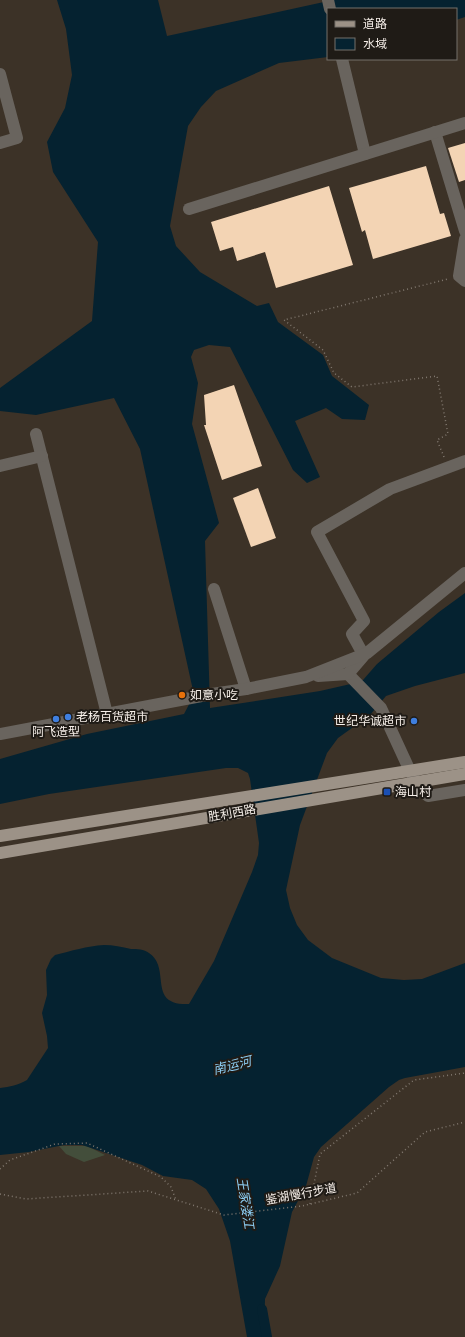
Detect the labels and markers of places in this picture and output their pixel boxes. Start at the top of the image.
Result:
place label: 如意小吃 [190,685,238,704]
marker: 如意小吃 [177,690,187,700]
place label: 老杨百货超市 [76,707,148,726]
place label: 世纪华诚超市 [334,711,406,730]
marker: 老杨百货超市 [63,712,73,722]
marker: 阿飞造型 [51,714,61,724]
marker: 世纪华诚超市 [409,716,419,726]
place label: 阿飞造型 [32,722,80,741]
place label: 海山村 [395,782,432,801]
marker: 海山村 [382,787,392,797]

